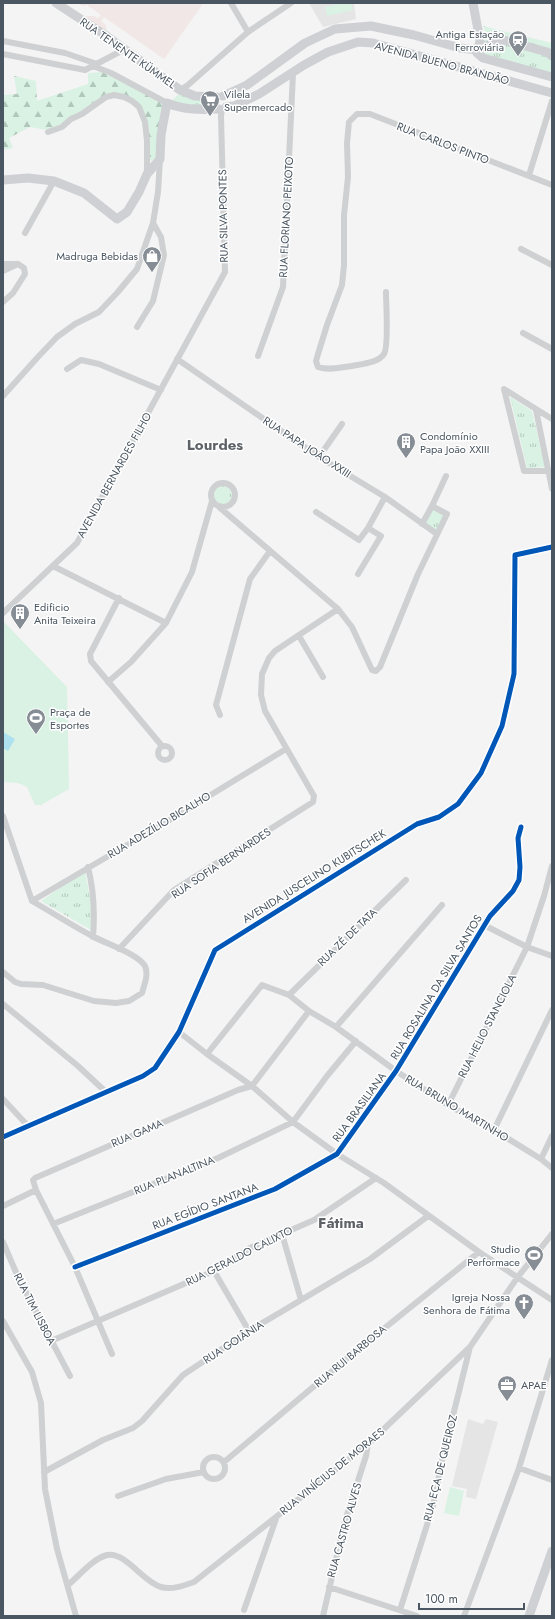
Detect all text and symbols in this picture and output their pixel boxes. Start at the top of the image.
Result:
street label: RUA TENENTE KÜMMEL [77,14,179,92]
place label: Antiga Estação Ferroviária [436,26,504,55]
station icon: Antiga Estação Ferroviária [507,29,529,57]
street label: AVENIDA BUENO BRANDÃO [373,37,511,89]
place label: Vilela Supermercado [224,86,292,115]
supermarket icon: Vilela Supermercado [199,89,221,117]
street label: RUA CARLOS PINTO [395,118,492,168]
street label: RUA FLORIANO PEIXOTO [275,156,297,278]
street label: RUA SILVA PONTES [214,169,232,263]
shop icon: Madruga Bebidas [141,245,163,273]
place label: Madruga Bebidas [56,248,139,264]
street label: AVENIDA BERNARDES FILHO [73,409,155,541]
street label: RUA PAPA JOÃO XXIII [260,412,354,482]
place label: Condomínio Papa João XXIII [420,428,489,457]
building icon: Condomínio Papa João XXIII [395,431,417,459]
district label: Lourdes [187,434,243,456]
place label: Edificio Anita Teixeira [34,599,96,628]
building icon: Edificio Anita Teixeira [9,602,31,630]
place label: Praça de Esportes [50,704,91,733]
sports icon: Praça de Esportes [25,707,47,735]
street label: RUA ADEZÍLIO BICALHO [104,788,214,862]
street label: RUA SOFIA BERNARDES [168,824,274,902]
street label: AVENIDA JUSCELINO KUBITSCHEK [239,825,389,927]
street label: RUA ZÉ DE TATA [314,904,381,970]
street label: RUA ROSALINA DA SILVA SANTOS [386,911,486,1063]
street label: RUA HELIO STANCIOLA [454,971,520,1081]
street label: RUA BRASILIANA [328,1068,390,1145]
street label: RUA BRUNO MARTINHO [402,1071,512,1146]
street label: RUA GAMA [108,1115,166,1151]
street label: RUA PLANALTINA [131,1151,217,1198]
street label: RUA EGÍDIO SANTANA [150,1178,261,1234]
district label: Fátima [318,1212,364,1234]
street label: RUA GERALDO CALIXTO [183,1222,295,1290]
place label: Studio Performace [467,1241,520,1270]
sports icon: Studio Performace [523,1244,545,1272]
street label: RUA TIM LISBOA [10,1270,60,1349]
place label: Igreja Nossa Senhora de Fátima [423,1289,510,1318]
church icon: Igreja Nossa Senhora de Fátima [513,1292,535,1320]
street label: RUA GOIÂNIA [200,1316,267,1368]
street label: RUA RUI BARBOSA [310,1320,390,1391]
office icon: APAE [496,1374,518,1402]
place label: APAE [521,1377,547,1393]
street label: RUA EÇA DE QUEIROZ [419,1413,461,1523]
street label: RUA VINÍCIUS DE MORAES [276,1424,388,1518]
street label: RUA CASTRO ALVES [323,1481,365,1579]
scale bar [419,1585,524,1611]
text: 100 m [425,1590,458,1608]

